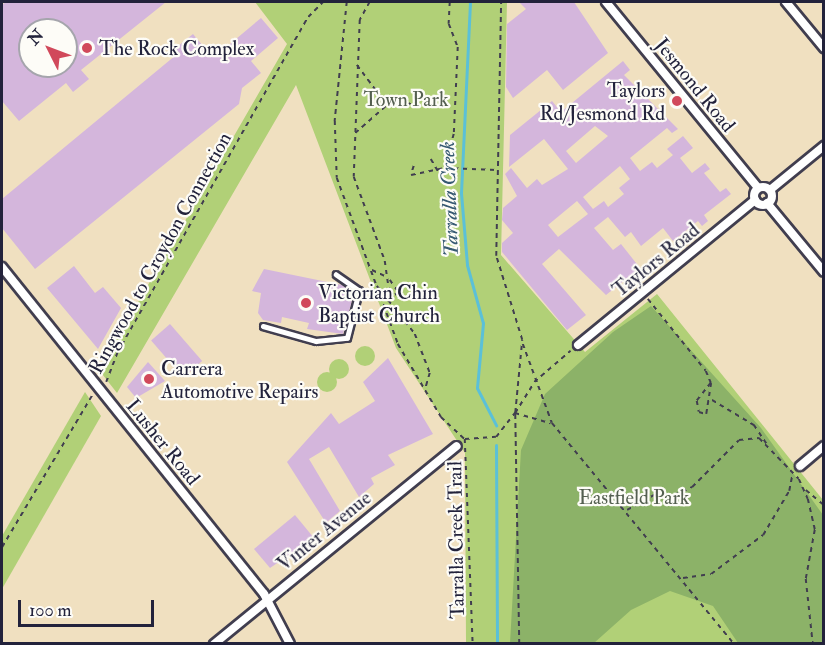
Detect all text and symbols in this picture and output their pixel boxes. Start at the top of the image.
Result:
north arrow [18,18,78,78]
text: N [24,25,48,49]
street label: Jesmond Road [650,33,740,137]
place label: The Rock Complex [99,36,254,60]
marker: The Rock Complex [80,41,94,55]
place label: Taylors Rd/Jesmond Rd [539,78,665,125]
park label: Town Park [363,87,449,111]
marker: Taylors Rd/Jesmond Rd [670,94,684,108]
street label: Ringwood to Croydon Connection [83,128,237,378]
water label: Tarralla Creek [435,141,465,257]
street label: Taylors Road [608,218,704,302]
place label: Victorian Chin Baptist Church [318,280,440,327]
marker: Victorian Chin Baptist Church [299,296,313,310]
place label: Carrera Automotive Repairs [161,356,318,403]
marker: Carrera Automotive Repairs [142,372,156,386]
street label: Lusher Road [121,394,205,490]
street label: Tarralla Creek Trail [443,461,469,619]
park label: Eastfield Park [579,485,689,509]
street label: Vinter Avenue [272,486,376,576]
scale bar [21,588,158,626]
text: 100 m [29,599,72,622]

